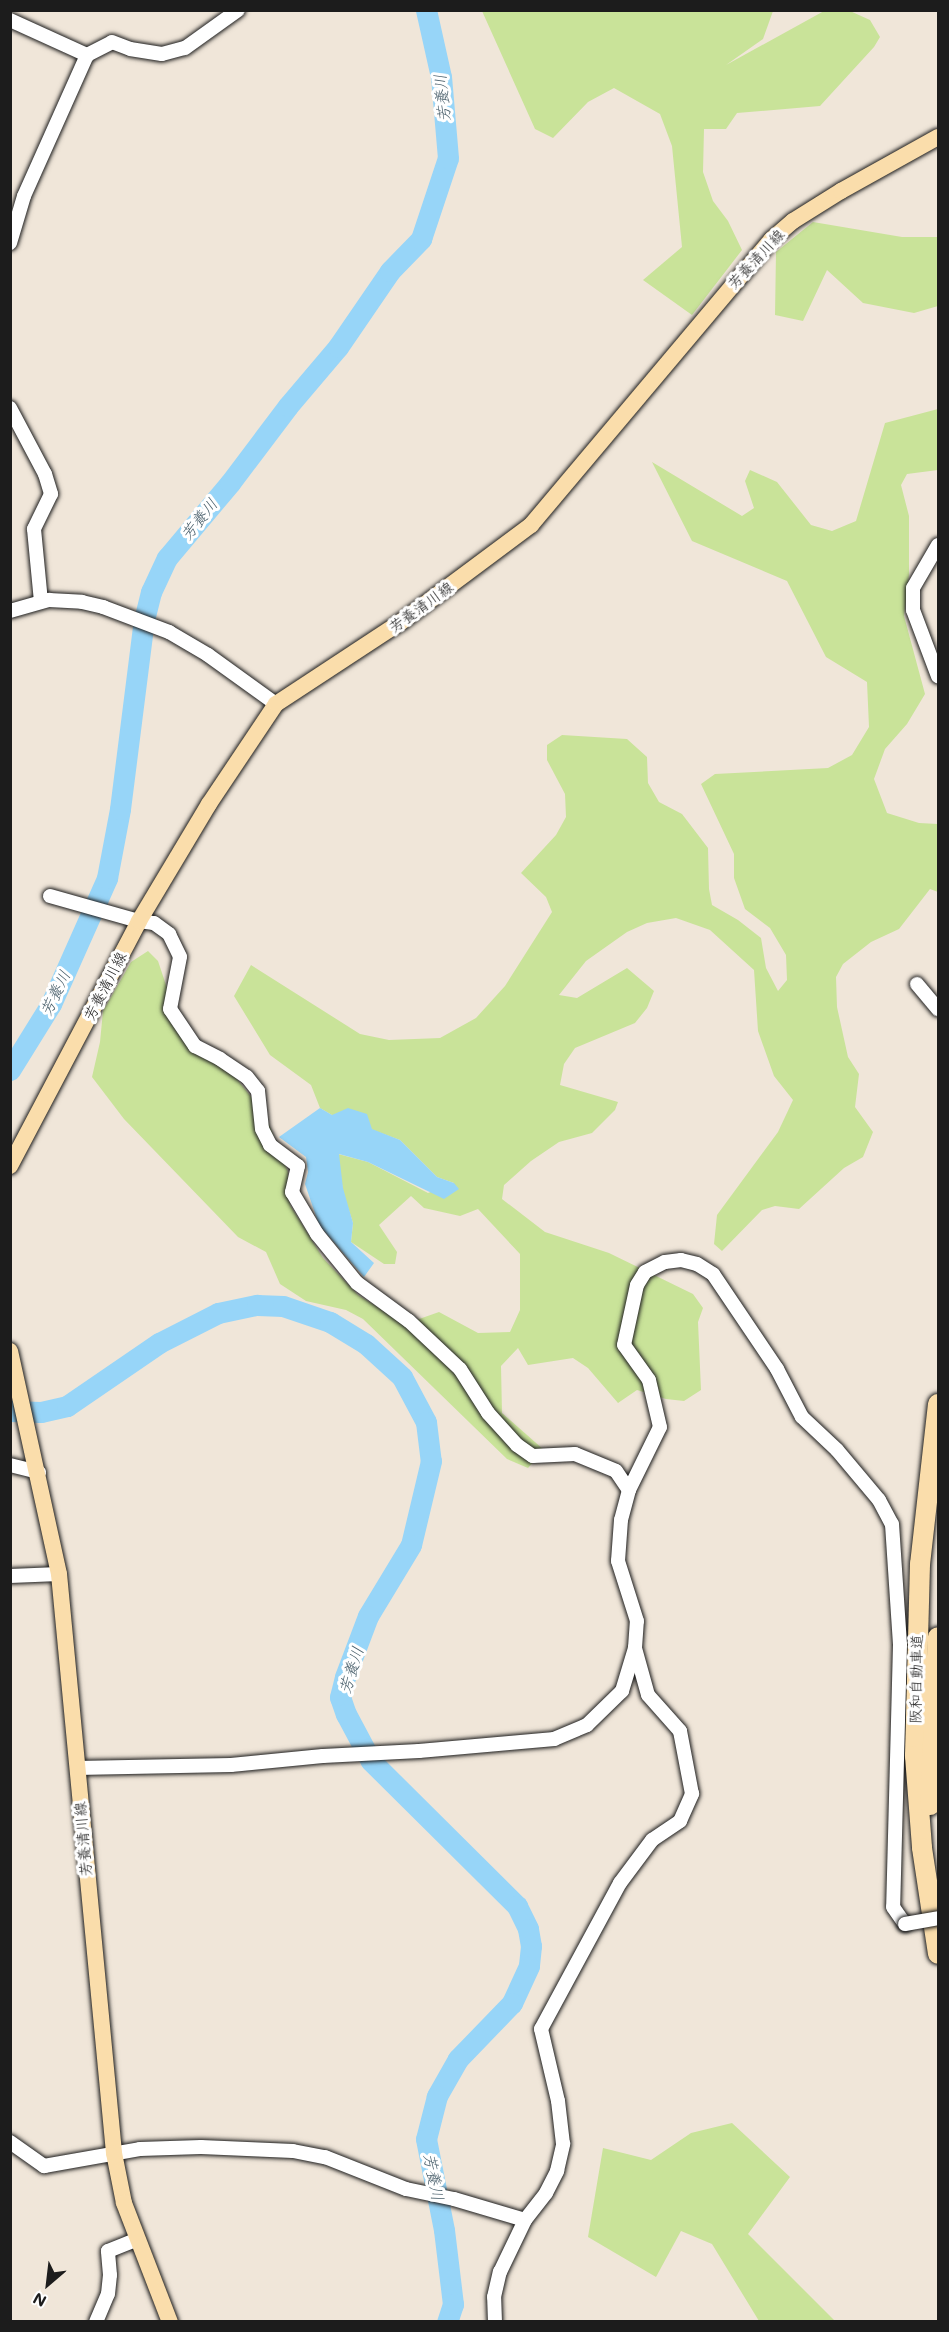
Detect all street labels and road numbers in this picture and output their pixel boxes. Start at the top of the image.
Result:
street label: 芳養清川線 [724,225,788,293]
street label: 芳養清川線 [385,578,457,636]
street label: 芳養清川線 [80,949,130,1023]
street label: 阪和自動車道 [906,1634,926,1724]
street label: 芳養清川線 [71,1801,95,1877]

